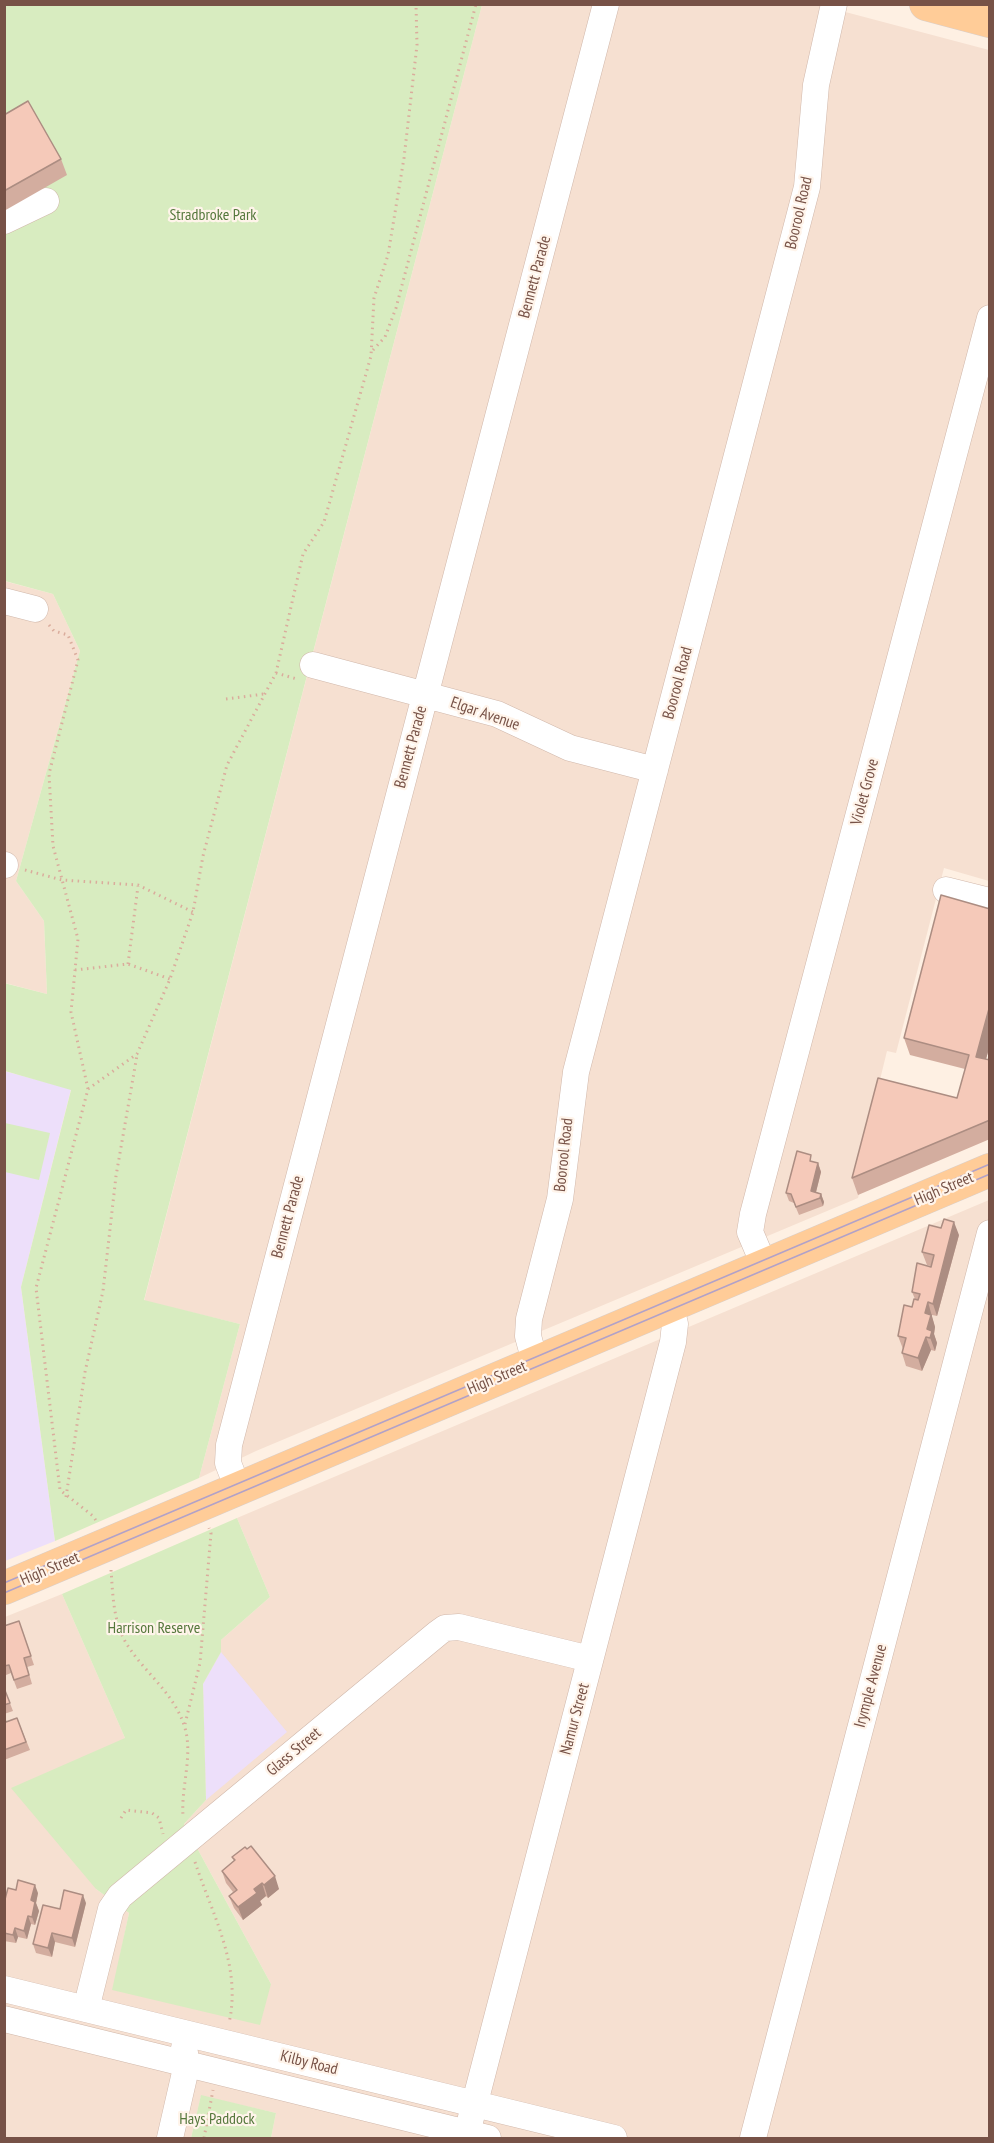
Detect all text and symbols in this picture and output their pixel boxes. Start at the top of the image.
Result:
street label: Boorool Road [781,175,817,251]
park label: Stradbroke Park [169,205,257,225]
street label: Bennett Parade [515,234,555,320]
street label: Boorool Road [659,645,697,721]
street label: Elgar Avenue [448,693,522,735]
street label: Bennett Parade [391,704,431,790]
street label: Violet Grove [847,757,883,827]
street label: Boorool Road [551,1117,577,1193]
street label: High Street [911,1168,977,1210]
street label: Bennett Parade [268,1174,308,1260]
street label: High Street [464,1357,530,1399]
street label: High Street [17,1548,83,1590]
park label: Harrison Reserve [108,1618,200,1638]
street label: Irymple Avenue [851,1642,891,1730]
street label: Namur Street [556,1681,594,1757]
street label: Glass Street [263,1724,325,1780]
street label: Kilby Road [278,2047,340,2079]
park label: Hays Paddock [179,2109,255,2129]

